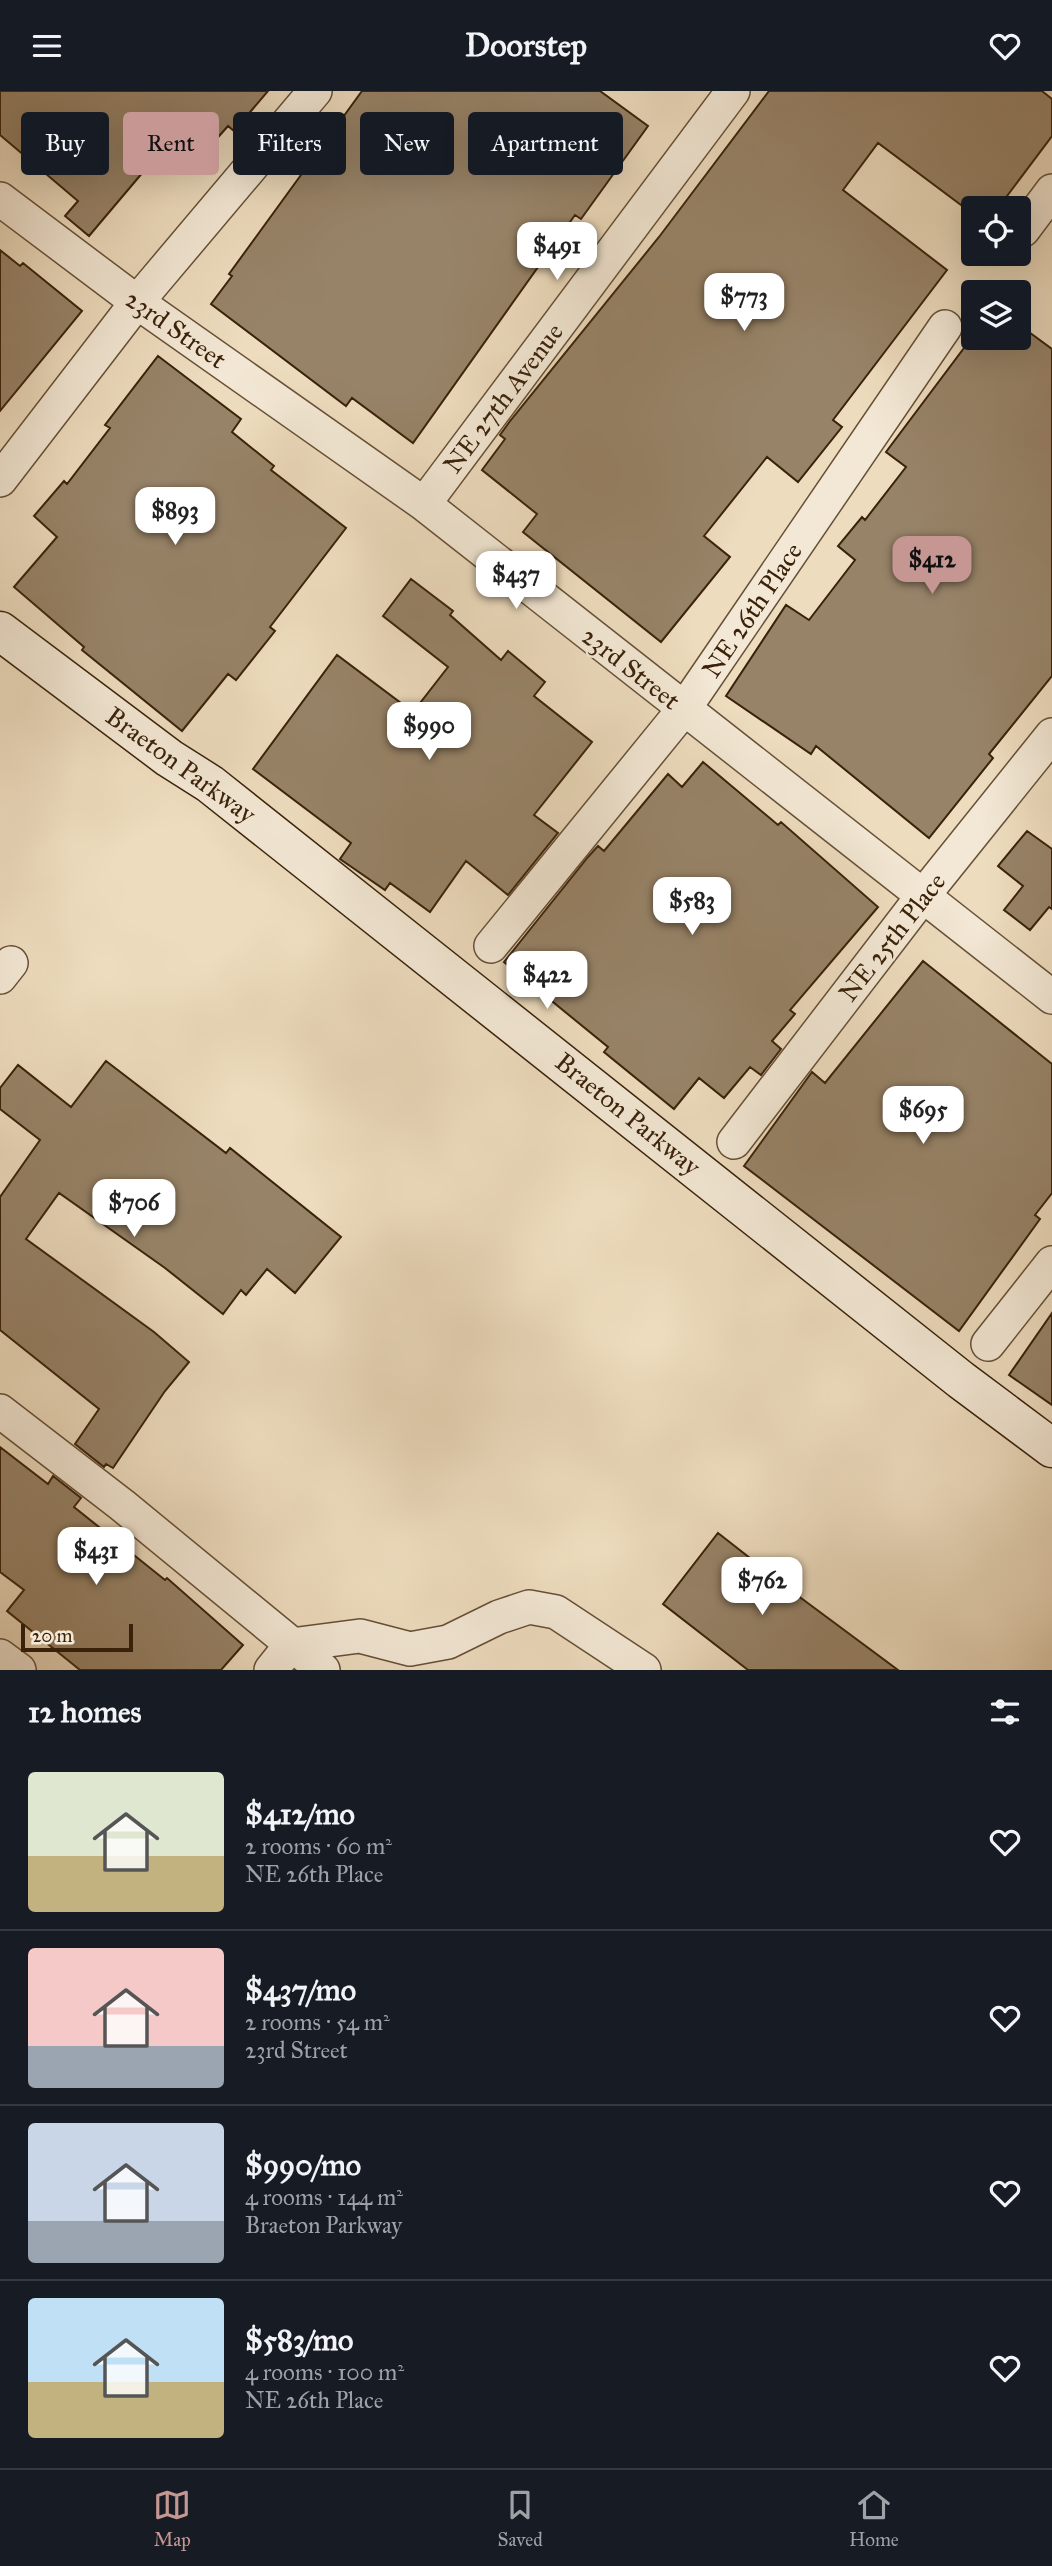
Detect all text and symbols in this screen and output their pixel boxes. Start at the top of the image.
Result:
text: Doorstep [465,26,587,65]
icon: menu [28,27,66,65]
icon: heart [986,27,1024,65]
chip: Buy [21,112,109,175]
chip: Rent [123,112,219,175]
chip: Filters [233,112,346,175]
chip: New [360,112,454,175]
chip: Apartment [468,112,623,175]
map controls [961,196,1031,350]
button: locate [961,196,1031,266]
pin: $491 [516,223,598,282]
text: $491 [533,231,581,259]
pin: $773 [703,273,785,333]
button: layers [961,280,1031,350]
text: $773 [720,282,768,310]
street label: 23rd Street [119,283,233,375]
street label: NE 27th Avenue [436,317,570,479]
pin: $893 [134,487,216,547]
text: $893 [151,496,199,524]
street label: NE 26th Place [695,536,809,684]
pin: $412 [891,537,973,596]
text: $412 [908,545,956,573]
pin: $437 [475,552,557,611]
text: $437 [492,560,540,588]
street label: 23rd Street [575,620,687,716]
street label: Braeton Parkway [100,700,263,831]
pin: $990 [388,703,470,762]
text: $990 [403,711,455,739]
street label: NE 25th Place [832,866,952,1008]
pin: $583 [651,877,733,937]
text: $583 [669,886,715,914]
pin: $422 [506,951,588,1011]
text: $422 [522,960,572,988]
street label: Braeton Parkway [549,1046,708,1183]
pin: $695 [882,1087,964,1146]
text: $695 [899,1095,947,1123]
pin: $706 [93,1179,175,1239]
text: $706 [108,1188,160,1216]
pin: $431 [55,1527,137,1587]
text: $431 [74,1536,118,1564]
pin: $762 [721,1557,803,1617]
text: $762 [737,1566,787,1594]
scale bar [21,1621,133,1653]
text: 20 m [32,1624,73,1647]
icon: filters [986,1693,1024,1731]
text: 12 homes [28,1694,141,1730]
text: $412/mo [245,1796,355,1832]
icon: home [84,1800,168,1884]
icon: heart [986,1823,1024,1861]
text: 2 rooms · 60 m² [245,1832,392,1860]
text: NE 26th Place [245,1860,383,1888]
text: $437/mo [245,1972,356,2008]
icon: home [84,1976,168,2060]
icon: heart [986,1999,1024,2037]
text: 2 rooms · 54 m² [245,2008,390,2036]
text: 23rd Street [245,2036,348,2064]
text: $990/mo [245,2147,361,2183]
icon: home [84,2151,168,2235]
icon: heart [986,2174,1024,2212]
text: 4 rooms · 144 m² [245,2183,403,2211]
text: Braeton Parkway [245,2211,402,2239]
text: $583/mo [245,2322,353,2358]
icon: home [84,2326,168,2410]
icon: heart [986,2349,1024,2387]
text: 4 rooms · 100 m² [245,2358,404,2386]
text: NE 26th Place [245,2386,383,2414]
tab: Map [153,2486,191,2551]
tab: Saved [498,2486,543,2551]
tab: Home [849,2486,899,2551]

